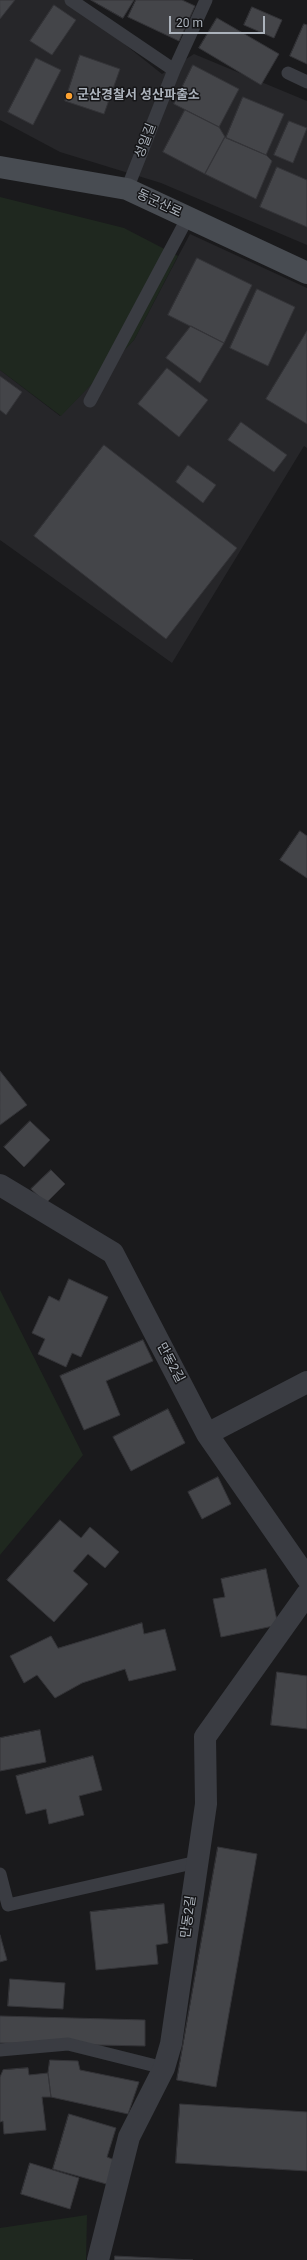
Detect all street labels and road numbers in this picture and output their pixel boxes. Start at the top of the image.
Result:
street label: 성일길 [132,121,160,161]
street label: 동군산로 [134,187,184,221]
street label: 만동2길 [153,1340,187,1386]
street label: 만동2길 [178,1895,200,1939]

